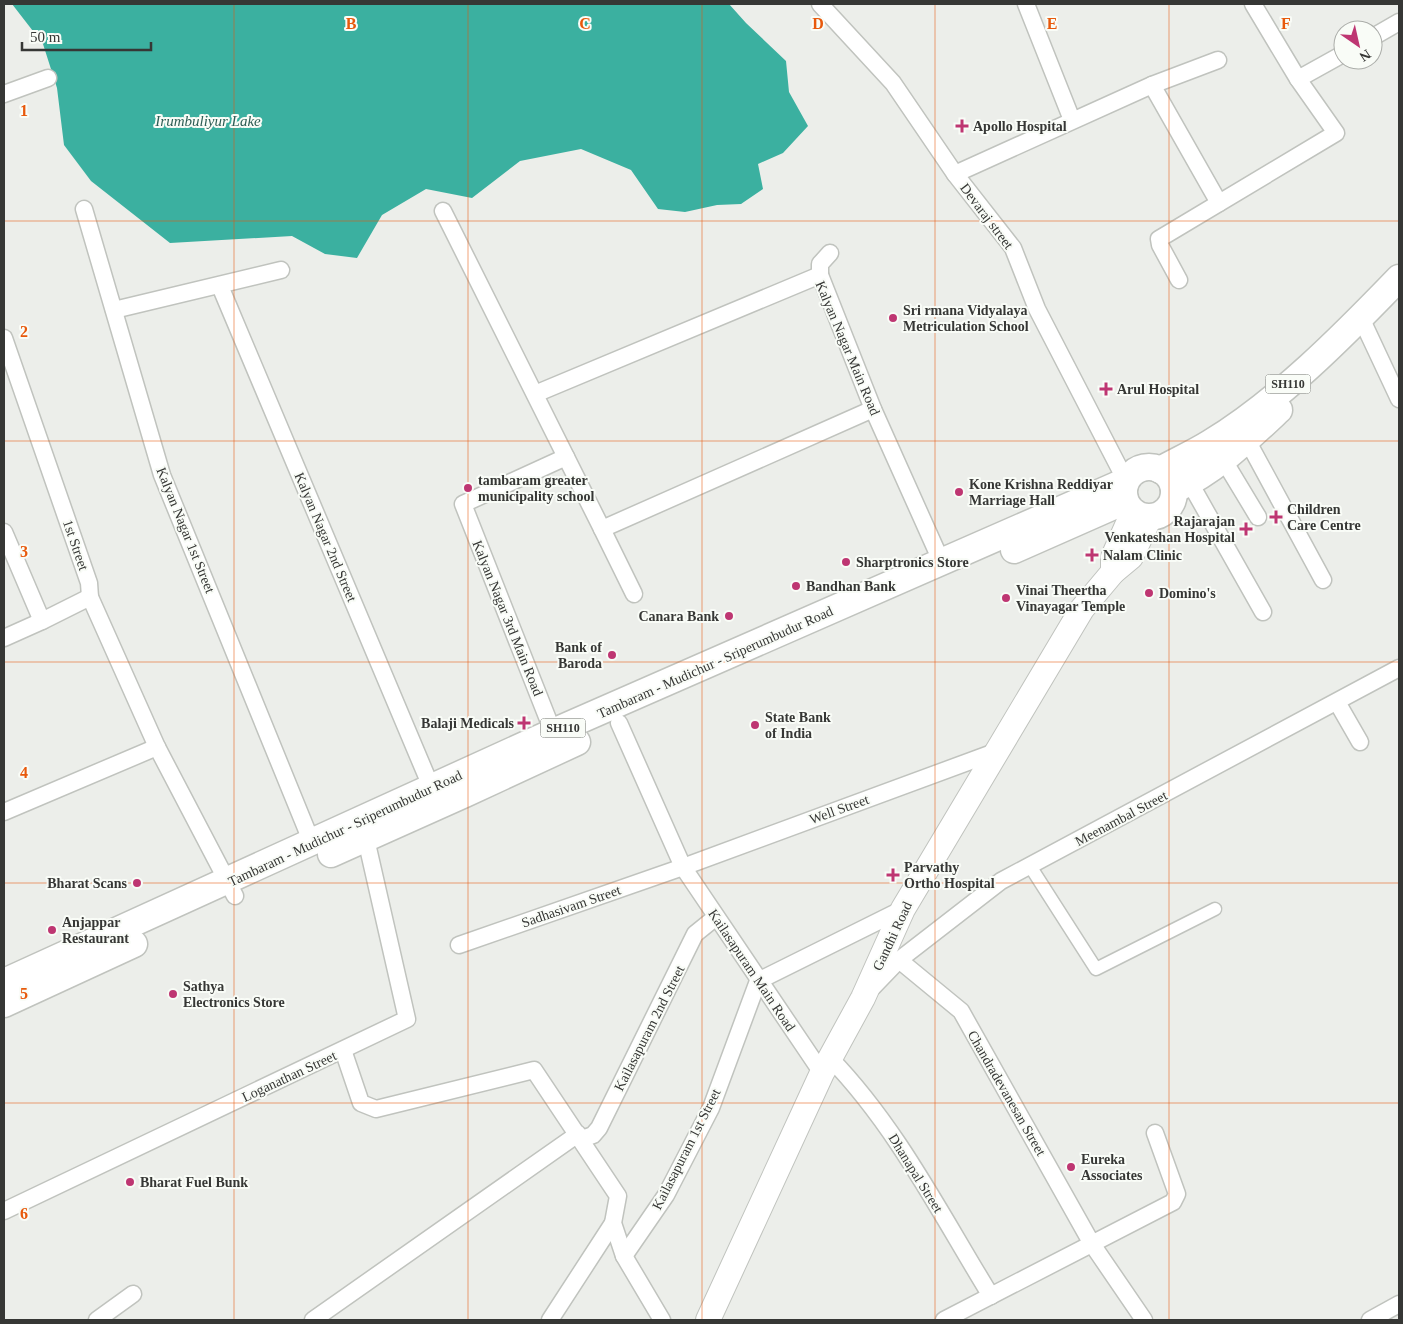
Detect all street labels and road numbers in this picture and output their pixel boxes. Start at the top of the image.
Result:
street label: Devaraj street [957,181,1016,252]
street label: Kalyan Nagar Main Road [812,279,883,418]
road number: SH110 [1266,374,1310,394]
street label: Kalyan Nagar 1st Street [153,465,218,595]
street label: Kalyan Nagar 2nd Street [292,470,360,604]
street label: 1st Street [60,518,91,573]
street label: Kalyan Nagar 3rd Main Road [469,538,546,698]
street label: Tambaram - Mudichur - Sriperumbudur Road [595,604,835,721]
road number: SH110 [540,718,586,738]
street label: Tambaram - Mudichur - Sriperumbudur Road [226,768,464,889]
street label: Meenambal Street [1073,788,1170,849]
street label: Well Street [807,792,871,827]
street label: Sadhasivam Street [520,882,623,930]
street label: Gandhi Road [870,899,915,973]
street label: Kailasapuram Main Road [705,906,798,1034]
street label: Kailasapuram 2nd Street [611,963,688,1093]
street label: Chandradevanesan Street [965,1028,1049,1159]
street label: Loganathan Street [240,1048,339,1105]
street label: Kailasapuram 1st Street [649,1086,724,1212]
street label: Dhanapal Street [885,1131,946,1215]

